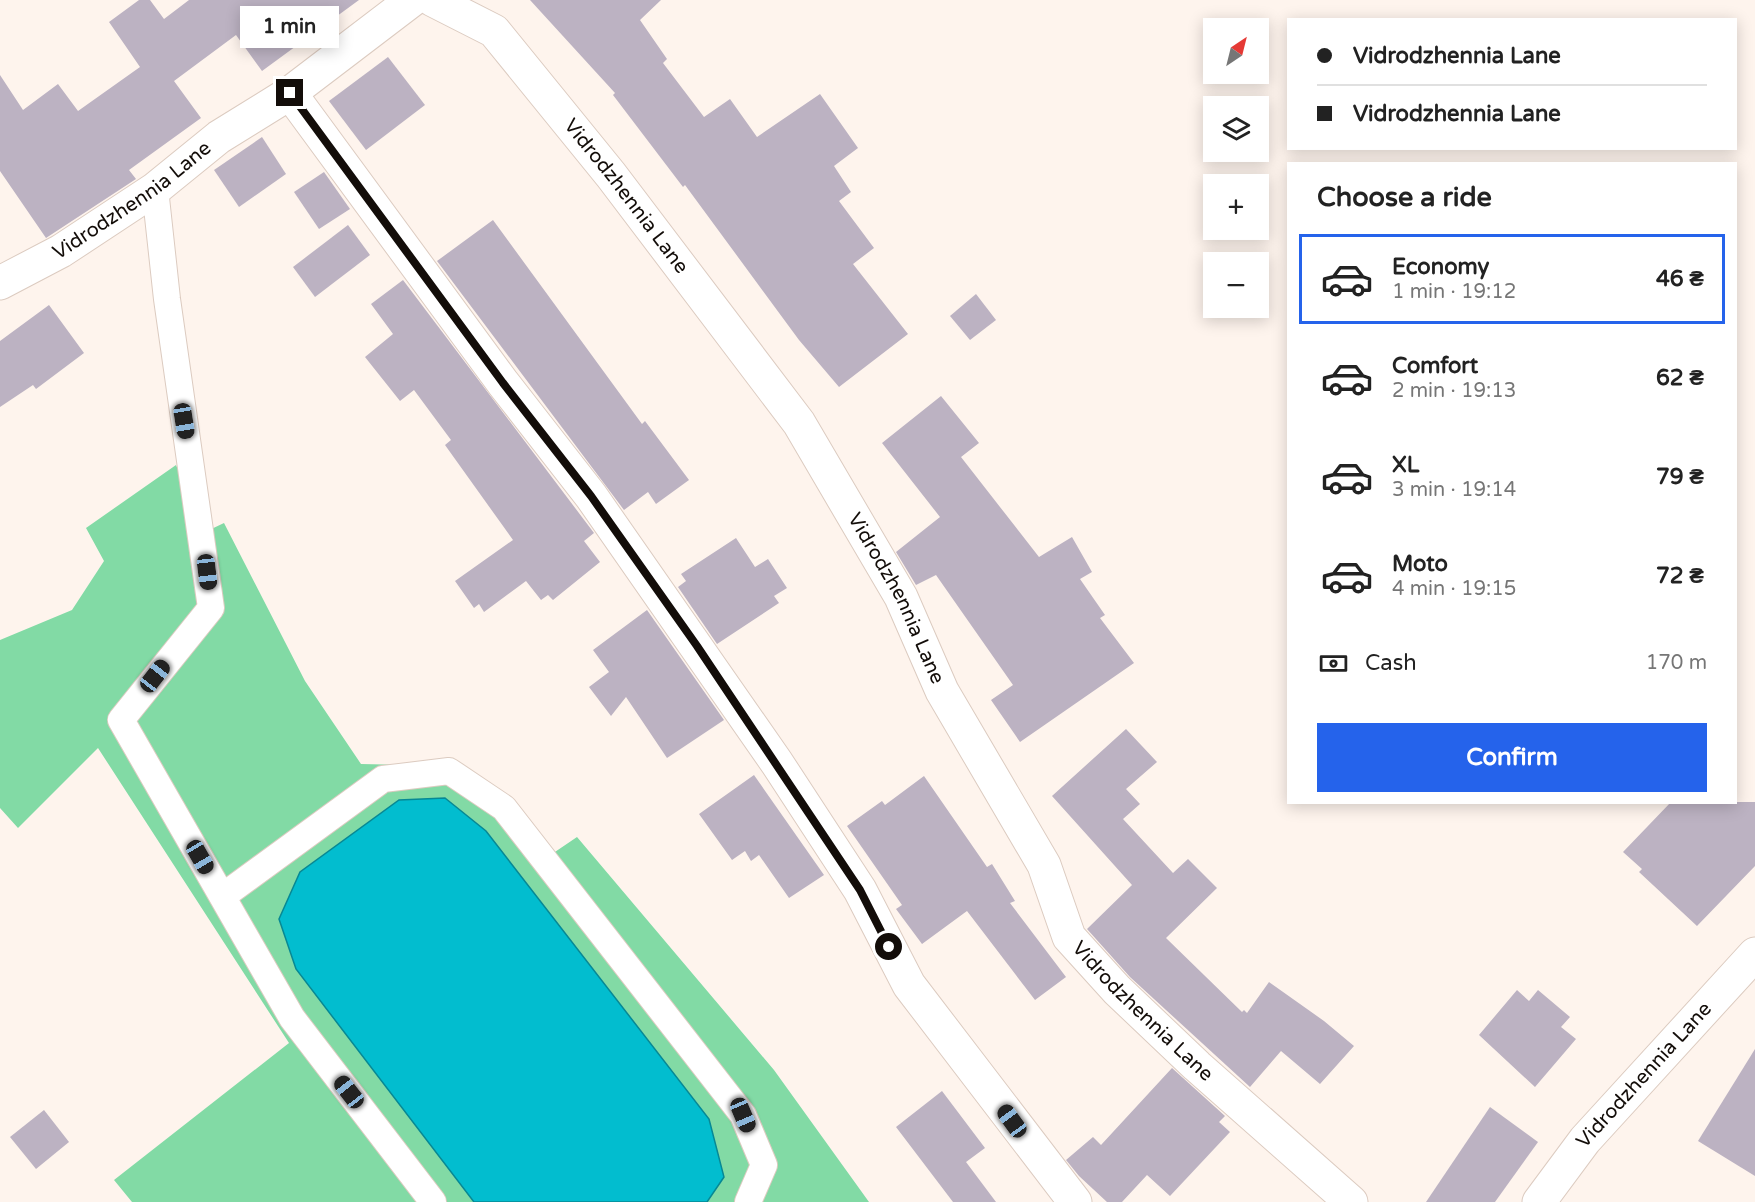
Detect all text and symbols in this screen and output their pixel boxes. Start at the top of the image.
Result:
callout: 1 min [240,6,340,48]
text: 1 min [263,15,316,39]
north arrow [1203,18,1269,84]
map controls [1203,18,1269,318]
text: Vidrodzhennia Lane [1353,43,1561,69]
route end [276,79,303,106]
button: layers [1203,96,1269,162]
text: Vidrodzhennia Lane [1353,101,1561,127]
street label: Vidrodzhennia Lane [558,114,693,278]
street label: Vidrodzhennia Lane [49,136,216,265]
button: + [1203,174,1269,240]
text: Choose a ride [1317,181,1492,214]
button: − [1203,252,1269,318]
icon: car [1320,252,1374,306]
text: Economy [1392,254,1489,280]
text: 46 ₴ [1656,266,1704,292]
text: 1 min · 19:12 [1392,280,1516,304]
icon: car [1320,351,1374,405]
text: Comfort [1392,353,1478,379]
text: 62 ₴ [1656,365,1704,391]
text: 2 min · 19:13 [1392,379,1516,403]
car [172,402,196,440]
icon: car [1320,450,1374,504]
text: XL [1392,452,1419,478]
text: 79 ₴ [1656,464,1704,490]
text: 3 min · 19:14 [1392,478,1516,502]
street label: Vidrodzhennia Lane [842,509,949,688]
icon: car [1320,549,1374,603]
text: Moto [1392,551,1448,577]
car [196,553,218,591]
text: 72 ₴ [1656,563,1704,589]
text: 4 min · 19:15 [1392,577,1516,601]
icon: cash [1317,647,1350,680]
text: Cash [1365,650,1417,676]
text: 170 m [1646,651,1707,675]
car [137,656,173,696]
button: Confirm [1317,723,1707,792]
car [183,837,217,877]
route start [875,933,902,960]
street label: Vidrodzhennia Lane [1067,936,1218,1086]
street label: Vidrodzhennia Lane [1572,997,1717,1153]
car [331,1072,367,1112]
car [728,1095,758,1135]
car [994,1101,1030,1141]

